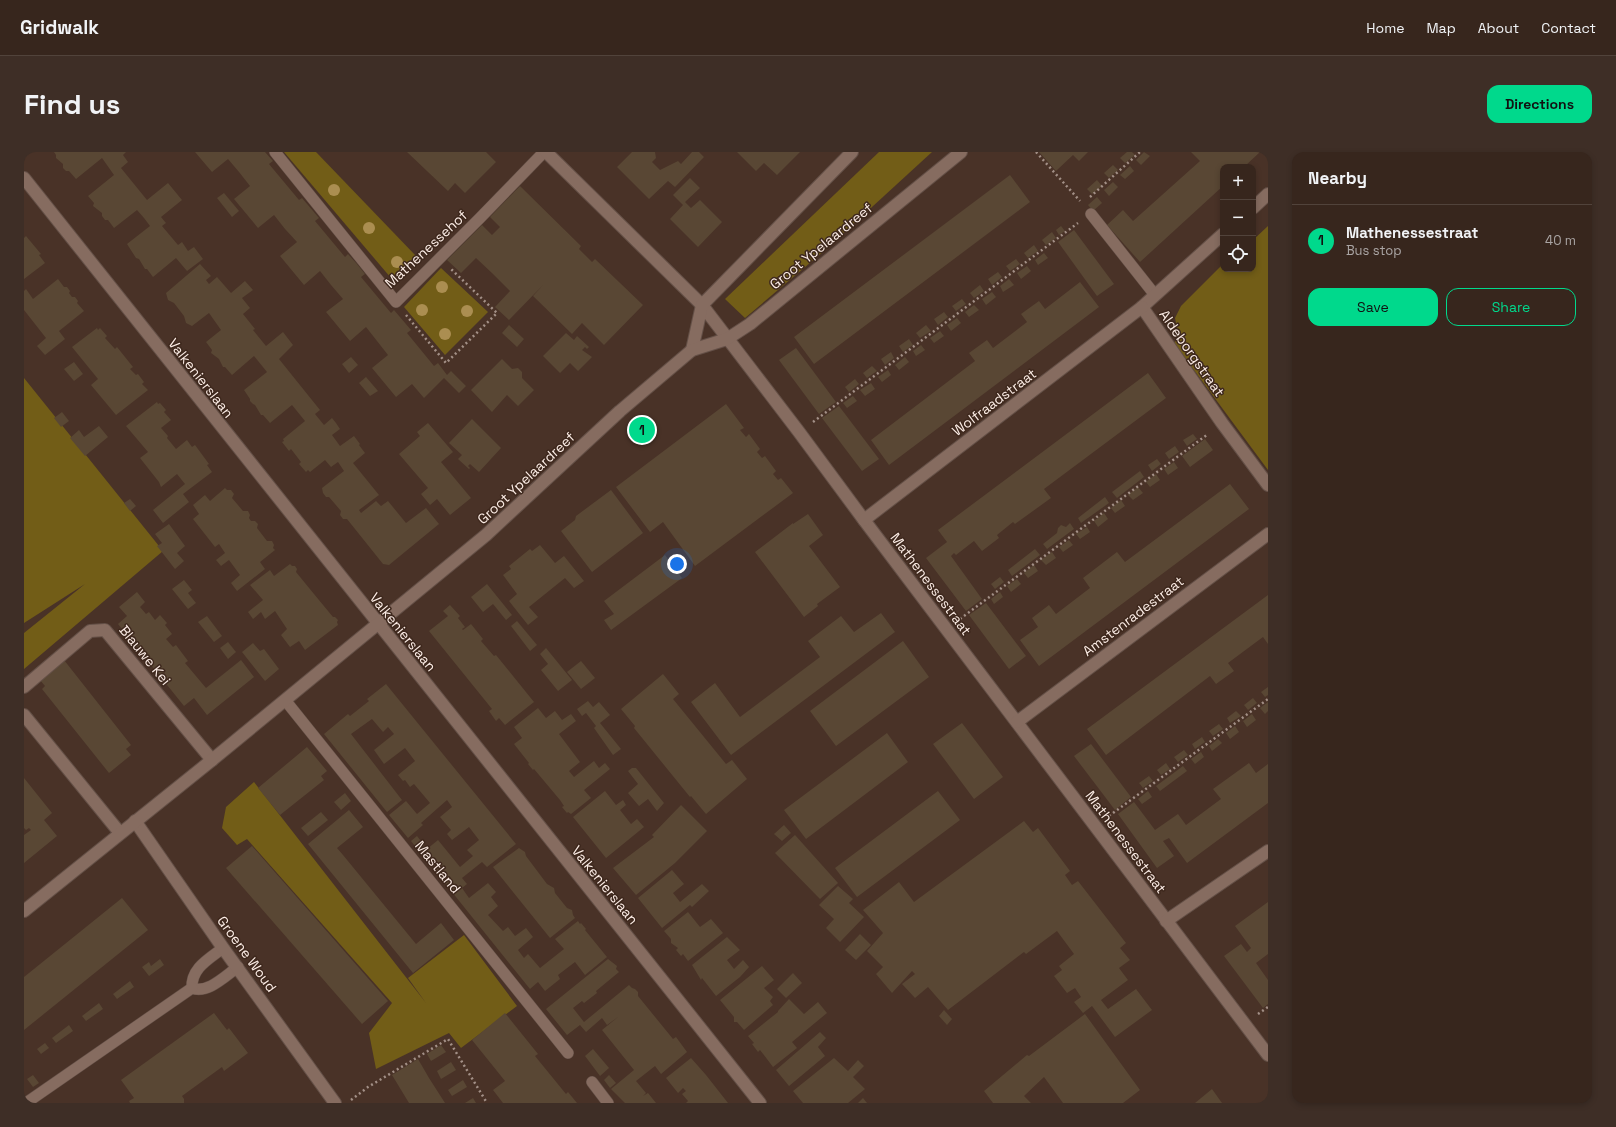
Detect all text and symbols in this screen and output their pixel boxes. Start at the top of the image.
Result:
text: Gridwalk [20,15,99,40]
text: Home [1366,19,1404,37]
text: Map [1426,19,1456,37]
text: About [1478,19,1519,37]
text: Contact [1541,19,1596,37]
button: Directions [1487,85,1592,123]
text: Find us [24,86,121,122]
map controls [1220,164,1256,272]
button: + [1220,164,1256,200]
text: Nearby [1308,167,1367,189]
street label: Groot Ypelaardreef [766,199,876,293]
button: − [1220,200,1256,236]
street label: Mathenessehof [381,206,471,292]
text: Mathenessestraat [1346,223,1478,242]
text: 1 [1318,232,1324,249]
text: 40 m [1545,232,1576,249]
button: locate [1220,236,1256,272]
text: Bus stop [1346,242,1402,259]
button: Save [1308,288,1438,326]
button: Share [1446,288,1576,326]
street label: Aldeborgstraat [1155,306,1229,400]
street label: Valkenierslaan [164,335,238,421]
street label: Wolfraadstraat [948,364,1040,440]
pin: 1 [629,415,655,445]
street label: Groot Ypelaardreef [473,428,579,528]
street label: Mathenessestraat [887,529,975,639]
your location [667,554,687,574]
street label: Amstenradestraat [1079,572,1187,660]
street label: Valkenierslaan [366,589,440,675]
street label: Blauwe Kei [115,621,175,689]
street label: Mathenessestraat [1082,787,1170,897]
street label: Mastland [411,837,465,897]
street label: Valkenierslaan [568,842,642,928]
street label: Groene Woud [213,912,281,996]

